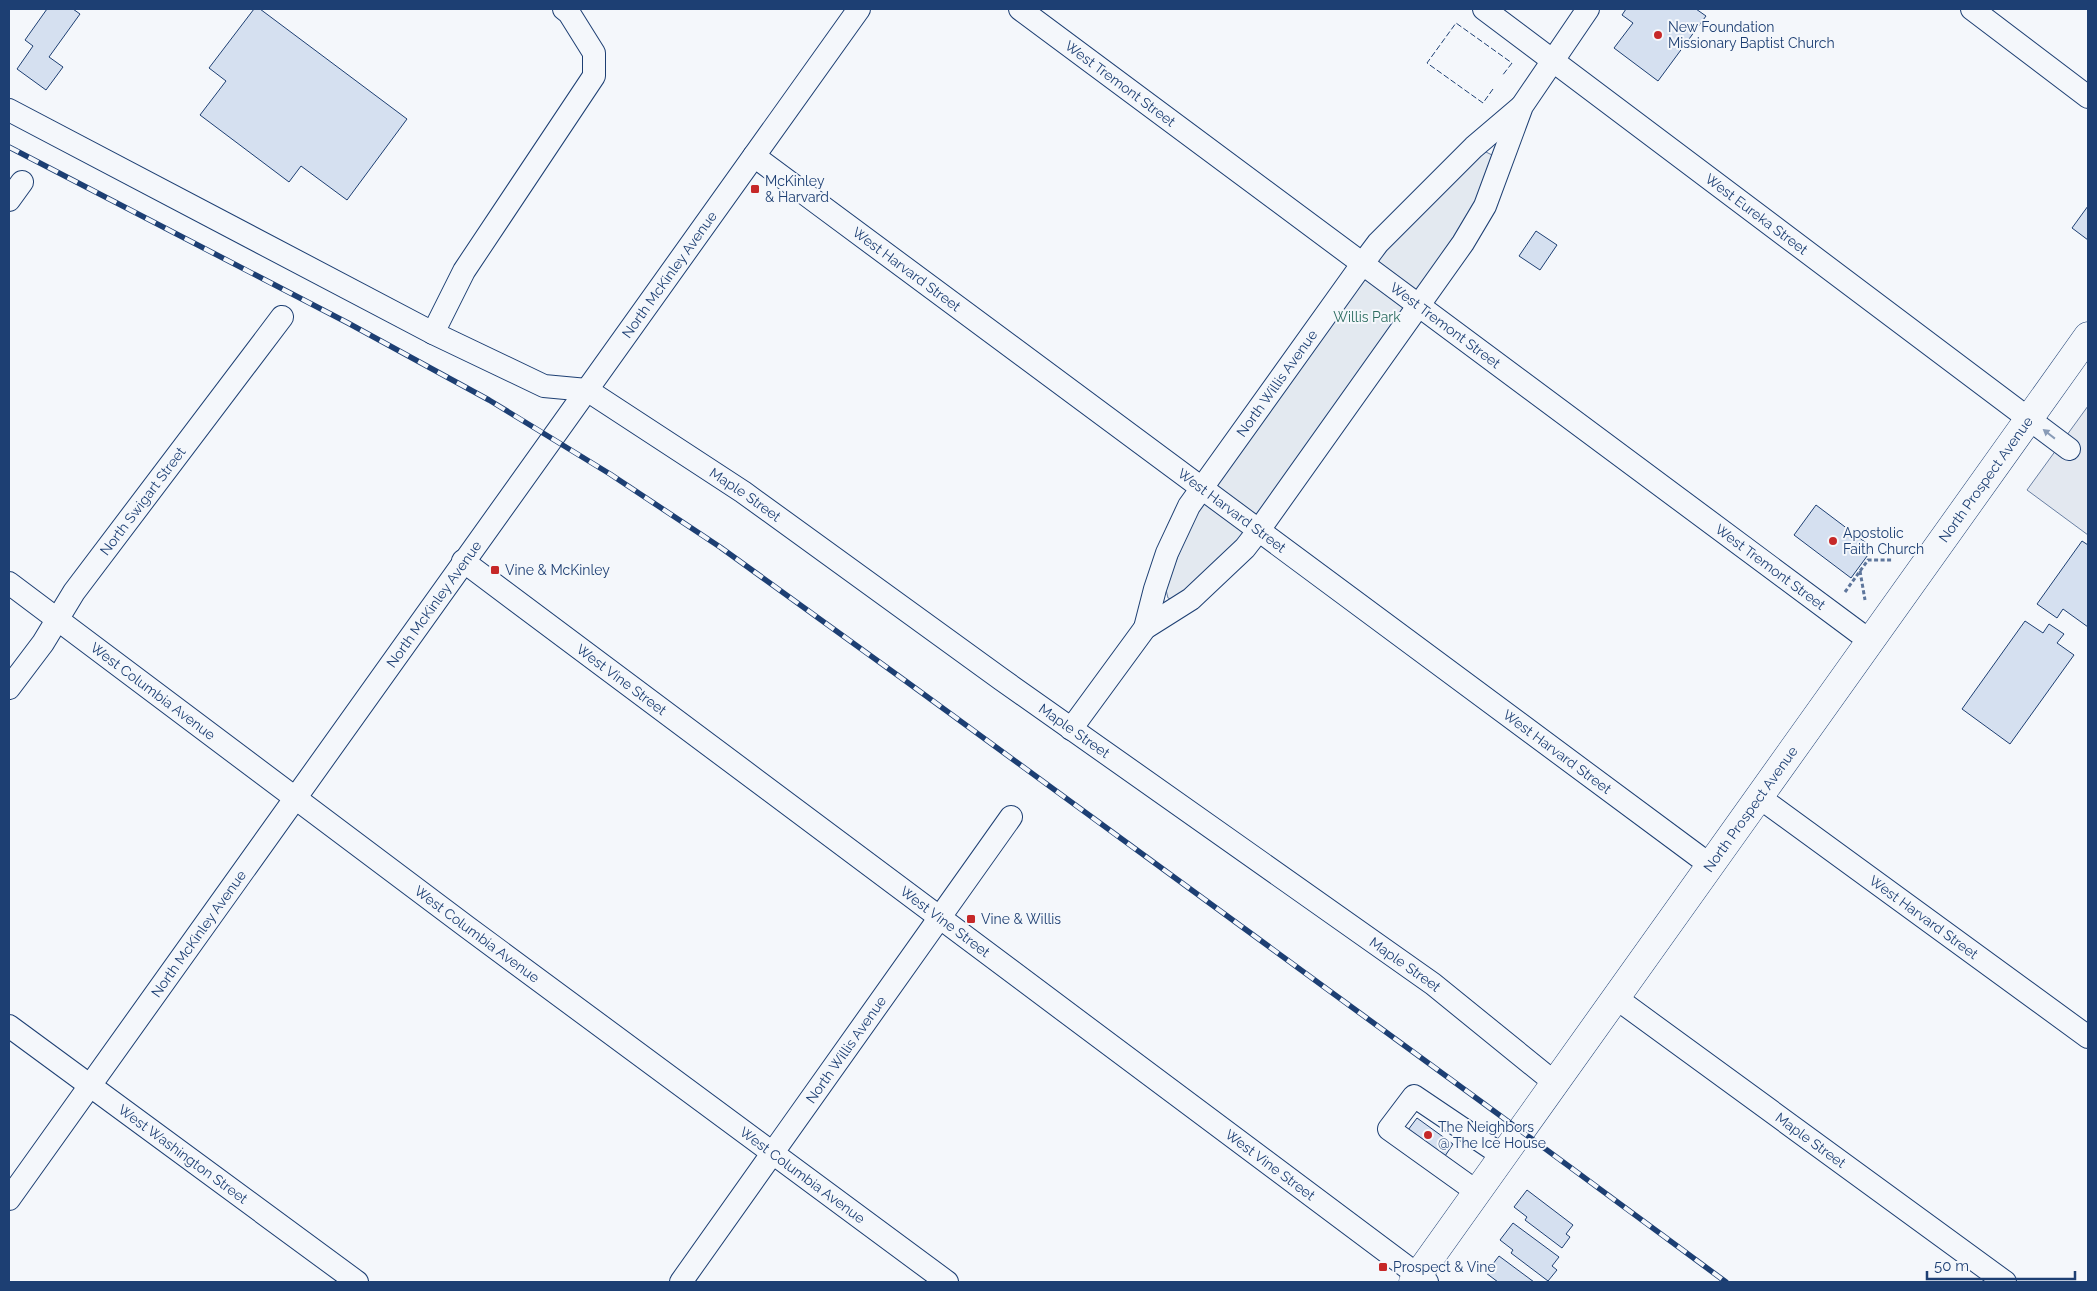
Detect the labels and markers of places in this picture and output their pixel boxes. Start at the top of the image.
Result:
place label: New Foundation Missionary Baptist Church [1668,19,1835,51]
marker: New Foundation Missionary Baptist Church [1652,29,1664,41]
place label: McKinley & Harvard [765,173,829,205]
marker: McKinley & Harvard [749,183,761,195]
place label: Apostolic Faith Church [1843,525,1924,557]
marker: Apostolic Faith Church [1827,535,1839,547]
place label: Vine & McKinley [505,562,610,578]
marker: Vine & McKinley [489,564,501,576]
place label: Vine & Willis [981,911,1061,927]
marker: Vine & Willis [965,913,977,925]
place label: The Neighbors @ The Ice House [1438,1119,1546,1151]
marker: The Neighbors @ The Ice House [1422,1129,1434,1141]
place label: Prospect & Vine [1393,1259,1496,1275]
marker: Prospect & Vine [1377,1261,1389,1273]

